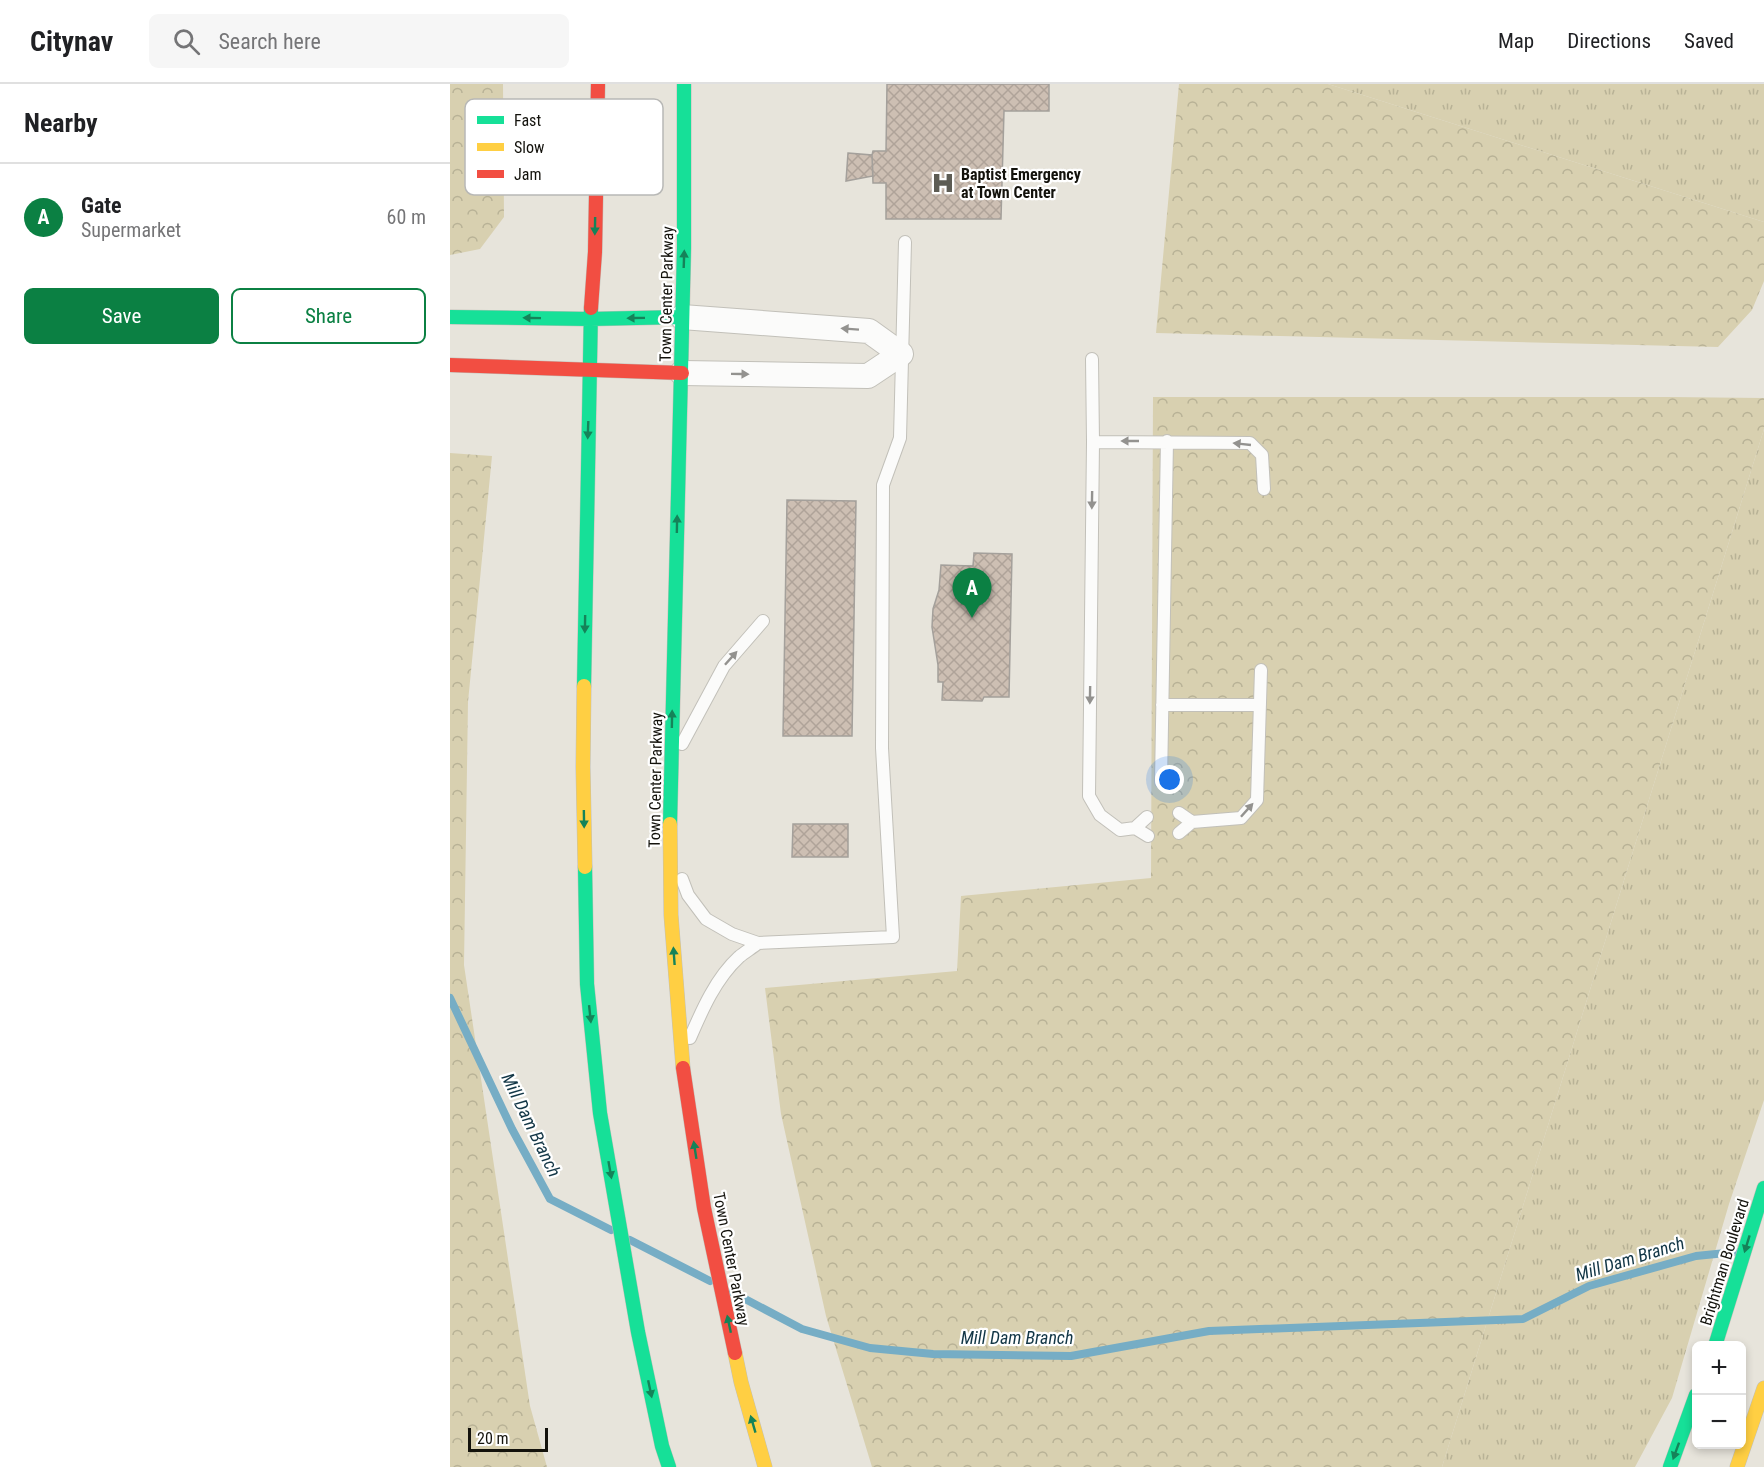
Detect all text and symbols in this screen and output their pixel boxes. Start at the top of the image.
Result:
search box [149,14,569,68]
text: Citynav [30,25,113,58]
icon: search [170,25,203,58]
text: Search here [218,29,321,54]
text: Map [1498,29,1534,53]
text: Directions [1567,29,1651,53]
text: Saved [1684,29,1734,53]
legend [465,99,663,195]
text: Nearby [24,108,98,138]
text: Fast [514,111,541,130]
text: Slow [514,138,544,157]
text: Jam [514,165,541,184]
place label: Baptist Emergency at Town Center [961,165,1081,202]
hospital icon: Baptist Emergency at Town Center [930,170,956,196]
text: Gate [81,193,122,218]
text: A [38,205,49,229]
text: 60 m [387,205,426,229]
one-way arrow [590,217,600,236]
text: Supermarket [81,218,181,242]
street label: Town Center Parkway [656,226,677,362]
one-way arrow [679,249,688,268]
button: Save [24,288,219,344]
button: Share [231,288,426,344]
one-way arrow [522,313,541,323]
one-way arrow [627,313,646,323]
one-way arrow [841,325,860,334]
one-way arrow [731,369,750,378]
one-way arrow [584,420,593,439]
one-way arrow [1120,436,1139,446]
one-way arrow [1232,439,1251,449]
one-way arrow [1087,491,1097,510]
one-way arrow [672,515,681,534]
pin: A [952,568,992,618]
one-way arrow [580,615,590,634]
one-way arrow [724,651,737,666]
one-way arrow [1085,686,1095,705]
one-way arrow [668,710,677,729]
street label: Town Center Parkway [645,712,666,848]
your location [1155,765,1184,794]
one-way arrow [1240,803,1254,818]
one-way arrow [579,810,588,829]
one-way arrow [669,947,679,966]
one-way arrow [585,1005,595,1024]
water label: Mill Dam Branch [497,1070,566,1180]
one-way arrow [691,1140,700,1159]
one-way arrow [606,1161,615,1180]
street label: Town Center Parkway [709,1191,754,1328]
street label: Brightman Boulevard [1696,1197,1753,1328]
water label: Mill Dam Branch [1573,1232,1687,1285]
one-way arrow [1742,1235,1751,1253]
one-way arrow [724,1315,733,1334]
water label: Mill Dam Branch [961,1327,1073,1348]
map controls [1692,1341,1746,1449]
button: + [1692,1341,1746,1395]
one-way arrow [646,1380,655,1399]
button: − [1692,1395,1746,1449]
one-way arrow [748,1415,757,1433]
scale bar [468,1425,548,1452]
text: 20 m [477,1429,509,1448]
one-way arrow [1670,1442,1680,1460]

